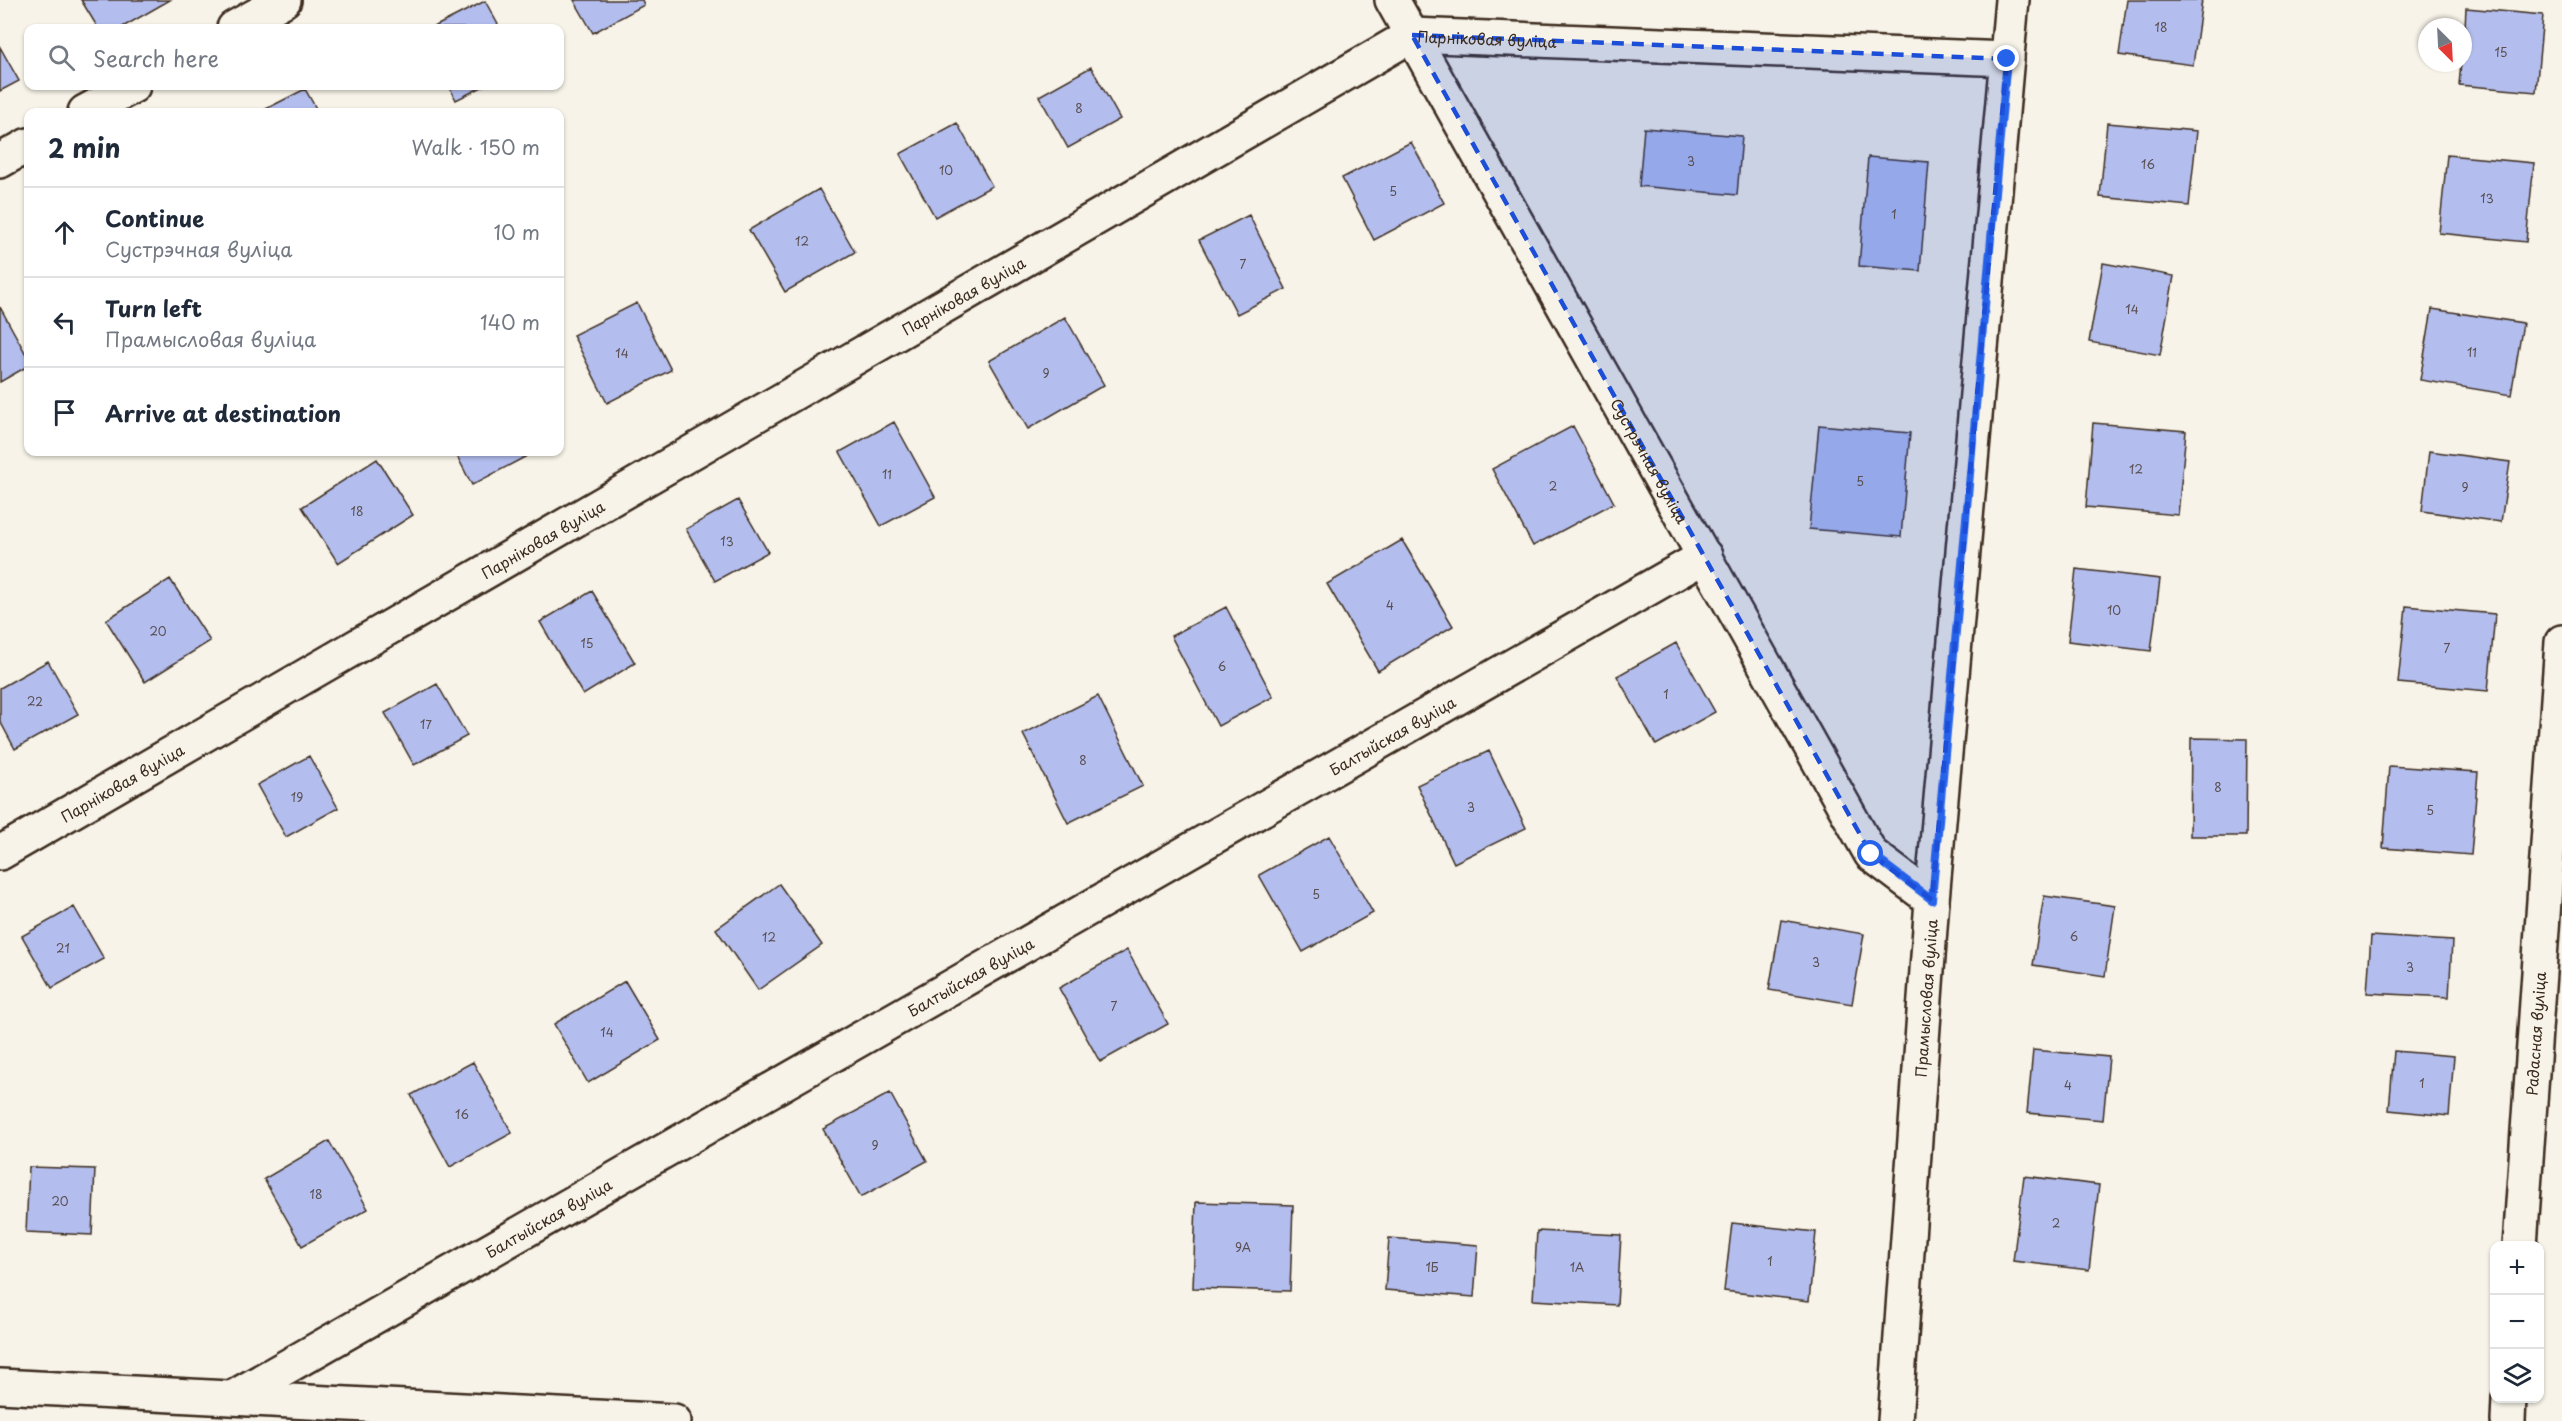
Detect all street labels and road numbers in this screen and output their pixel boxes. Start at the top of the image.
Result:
street label: Парніковая вуліца [1417,24,1558,52]
street label: Парніковая вуліца [897,250,1030,340]
street label: Сустрэчная вуліца [1606,393,1695,528]
street label: Парніковая вуліца [476,493,609,584]
street label: Балтыйская вуліца [1325,689,1460,780]
street label: Парніковая вуліца [56,737,189,827]
street label: Прамысловая вуліца [1908,917,1942,1078]
street label: Балтыйская вуліца [903,930,1038,1021]
street label: Радасная вуліца [2519,970,2551,1096]
street label: Балтыйская вуліца [481,1172,616,1263]

